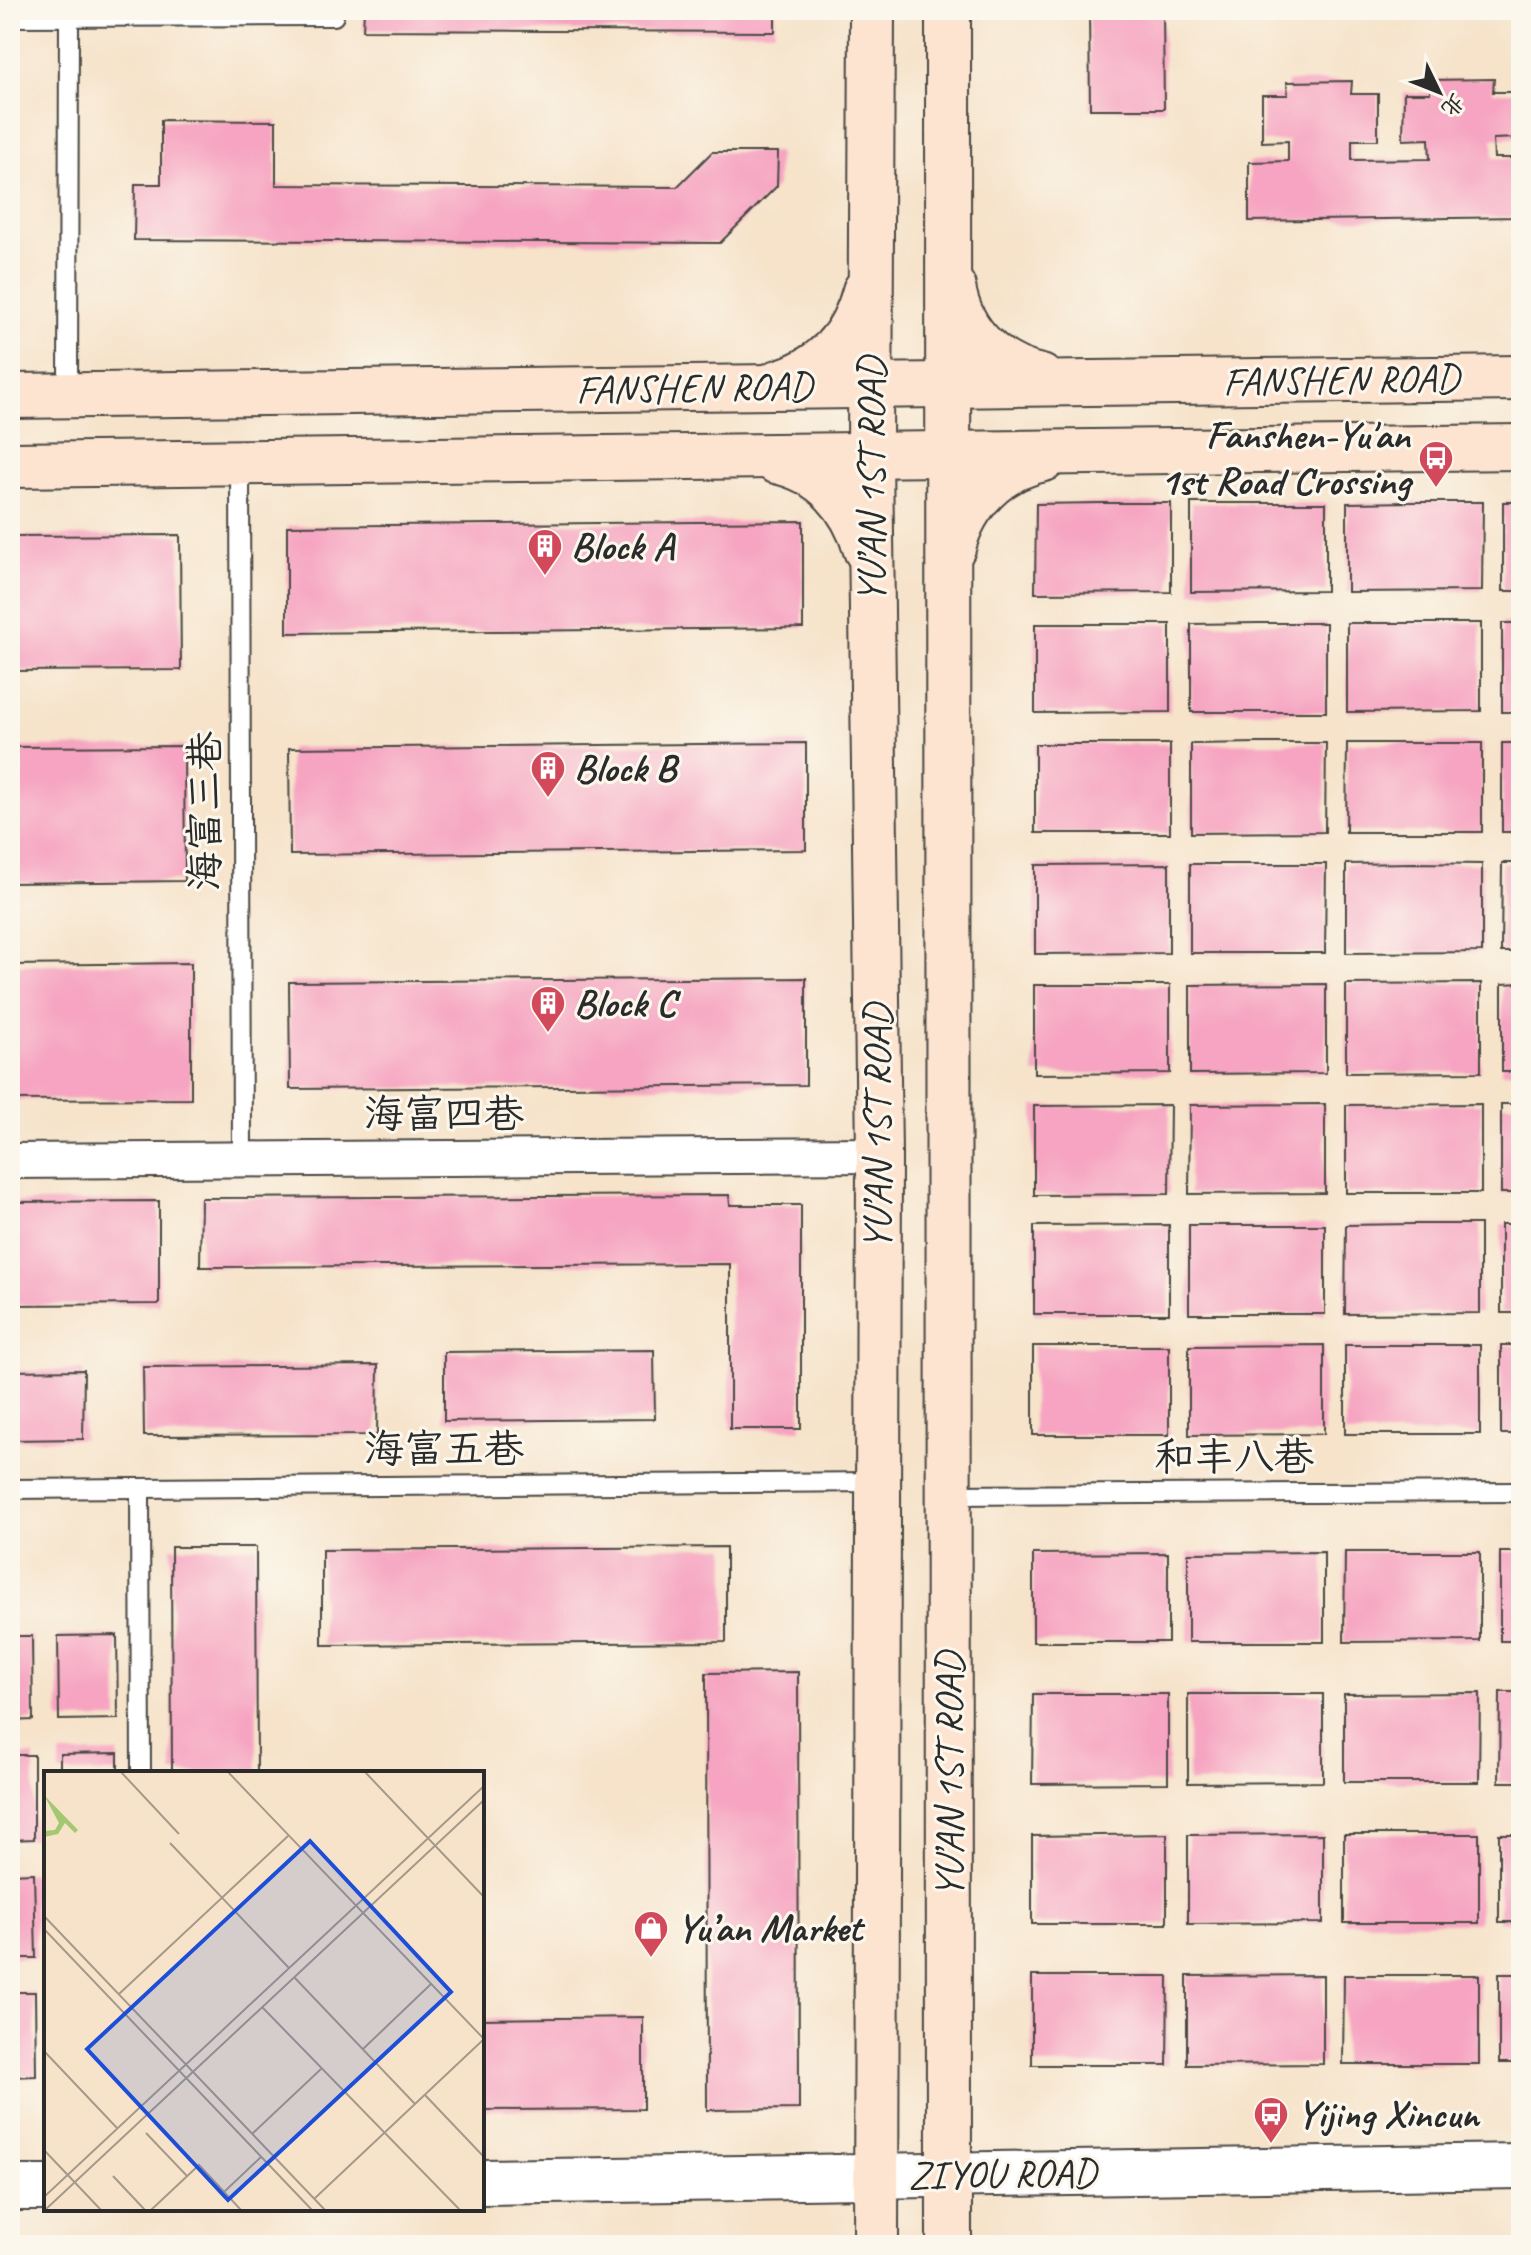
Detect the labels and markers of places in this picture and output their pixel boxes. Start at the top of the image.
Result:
place label: Fanshen-Yu'an 1st Road Crossing [1160,410,1413,506]
bus stop icon: Fanshen-Yu'an 1st Road Crossing [1417,439,1455,489]
place label: Block A [571,521,676,571]
building icon: Block A [526,527,564,577]
place label: Block B [574,743,680,793]
building icon: Block B [529,749,567,799]
place label: Block C [574,978,681,1028]
building icon: Block C [529,984,567,1034]
place label: Yu’an Market [677,1903,865,1953]
shop icon: Yu’an Market [632,1909,670,1959]
place label: Yijing Xincun [1297,2089,1481,2139]
bus stop icon: Yijing Xincun [1252,2095,1290,2145]

